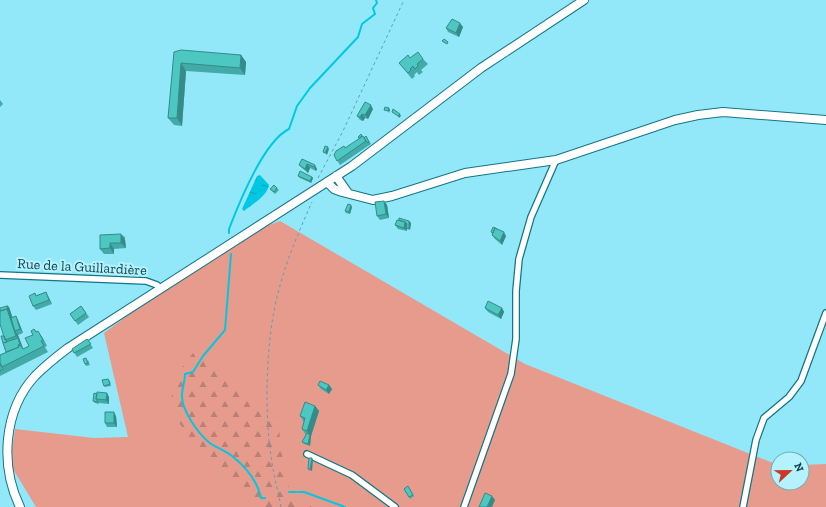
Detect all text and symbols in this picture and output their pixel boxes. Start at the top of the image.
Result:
street label: Rue de la Guillardière [17,255,148,279]
north arrow [770,451,810,491]
text: N [791,461,807,474]

